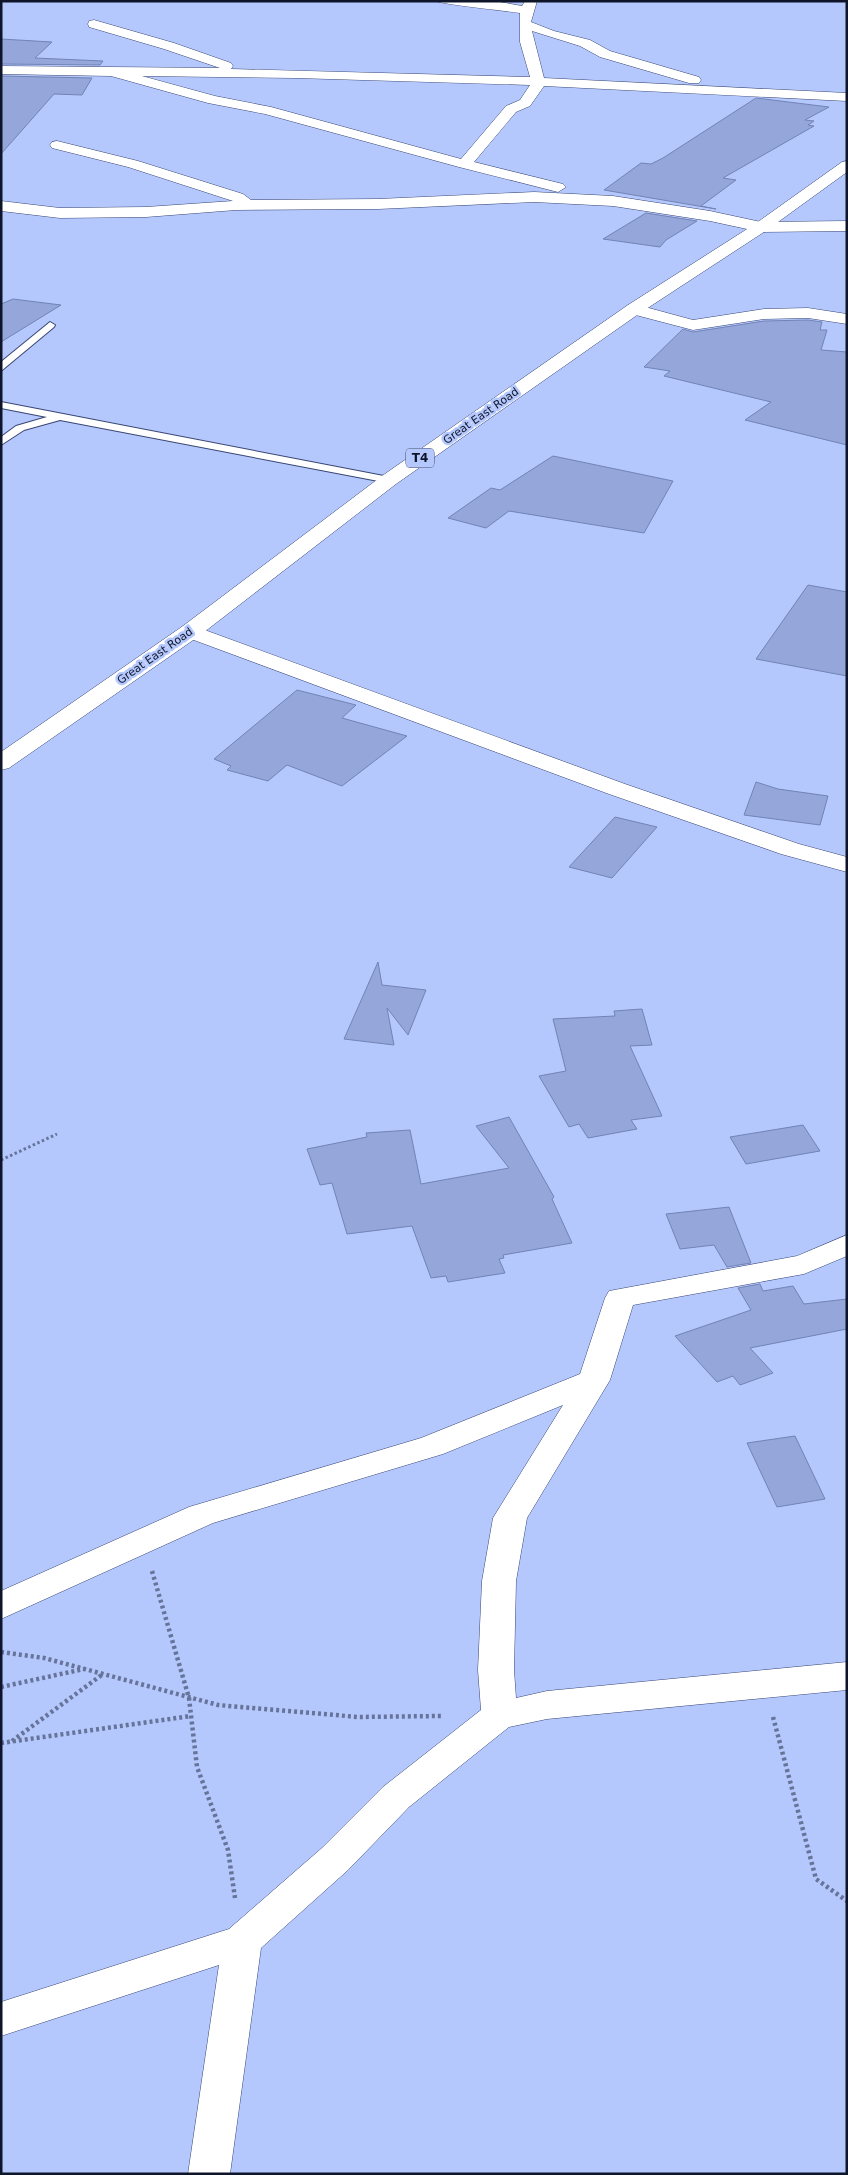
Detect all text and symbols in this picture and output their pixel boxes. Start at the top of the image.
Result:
street label: Great East Road [441,385,521,447]
road number: T4 [406,448,434,468]
street label: Great East Road [115,625,195,687]

